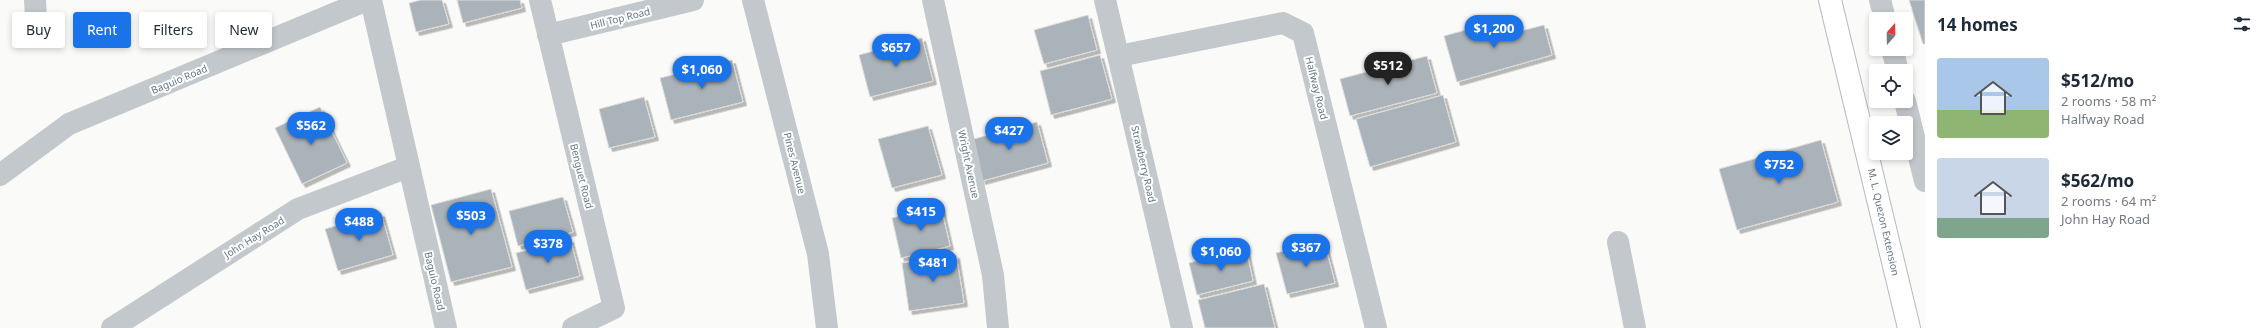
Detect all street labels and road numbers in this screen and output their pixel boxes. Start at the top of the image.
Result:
street label: Hill Top Road [588,4,652,32]
street label: Halfway Road [1302,55,1332,121]
street label: Baguio Road [149,61,209,97]
street label: Strawberry Road [1128,124,1160,204]
street label: Wright Avenue [955,129,983,200]
street label: Pines Avenue [781,131,809,196]
street label: Benguet Road [567,142,597,210]
street label: M. L. Quezon Extension [1865,167,1903,277]
street label: John Hay Road [220,213,287,262]
street label: Baguio Road [421,250,449,312]

